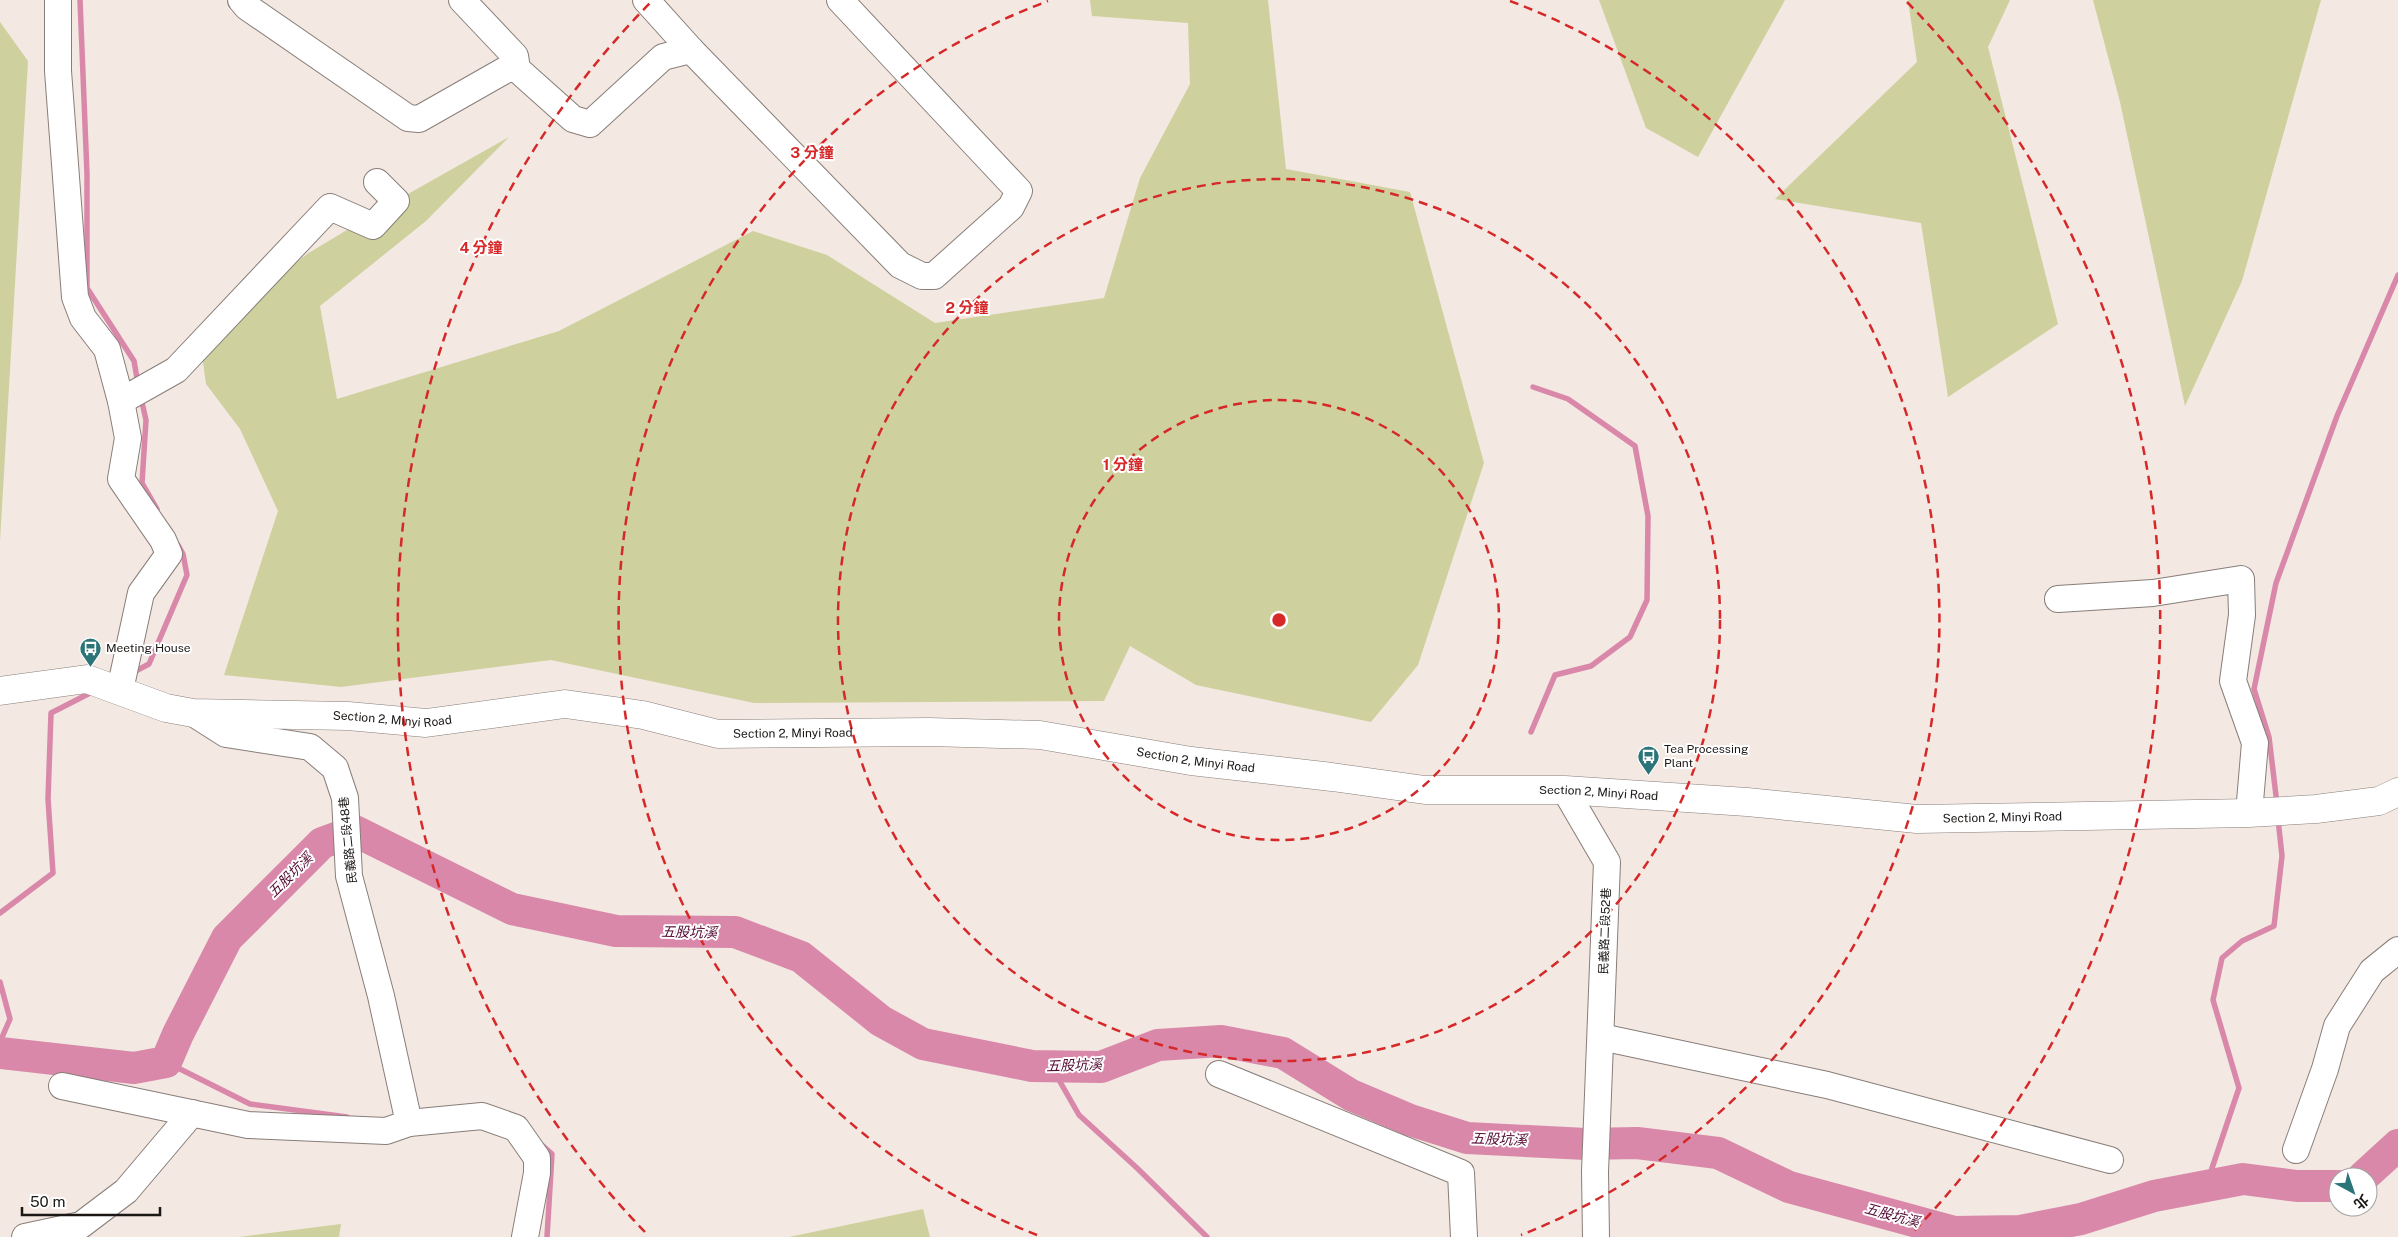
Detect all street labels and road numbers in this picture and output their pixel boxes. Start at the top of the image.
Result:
street label: Section 2, Minyi Road [333,709,453,730]
street label: Section 2, Minyi Road [733,726,853,741]
street label: Section 2, Minyi Road [1135,745,1256,775]
street label: Section 2, Minyi Road [1539,783,1659,803]
street label: 民義路二段48巷 [336,796,360,884]
street label: Section 2, Minyi Road [1943,809,2062,826]
street label: 民義路二段52巷 [1596,887,1614,975]

